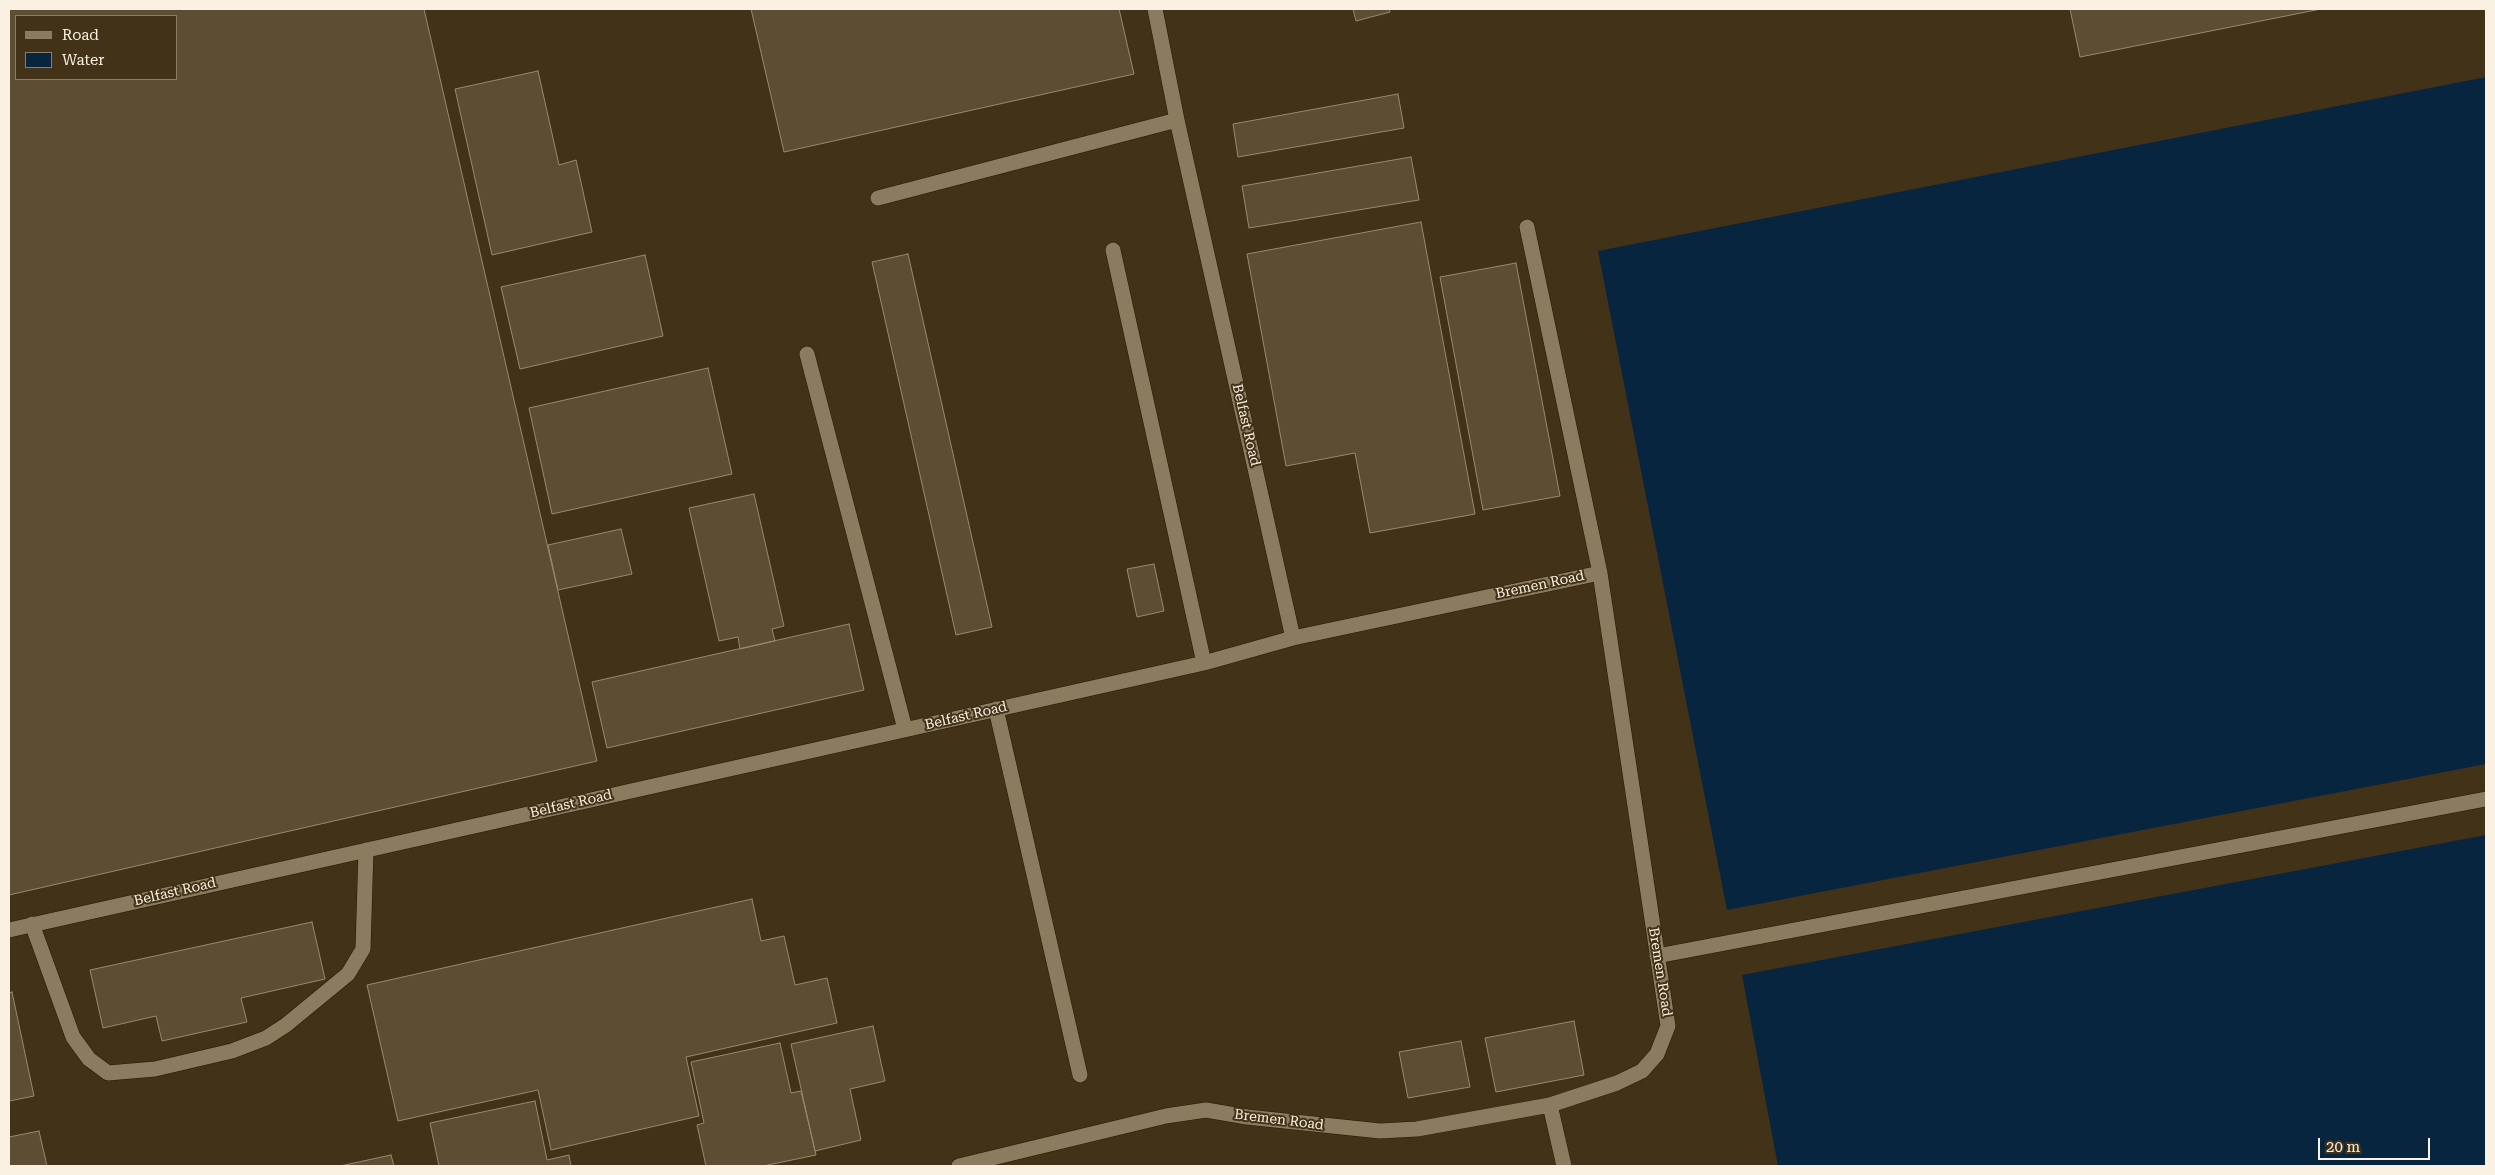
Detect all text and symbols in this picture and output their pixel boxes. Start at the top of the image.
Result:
legend [15,15,178,80]
text: Road [62,26,99,44]
text: Water [62,51,104,69]
street label: Belfast Road [1228,382,1264,468]
street label: Bremen Road [1494,567,1586,603]
street label: Belfast Road [923,698,1009,734]
street label: Belfast Road [528,786,614,822]
street label: Belfast Road [132,874,218,910]
street label: Bremen Road [1645,926,1675,1018]
street label: Bremen Road [1233,1106,1325,1134]
scale bar [2320,1128,2432,1160]
text: 20 m [2326,1138,2360,1156]

